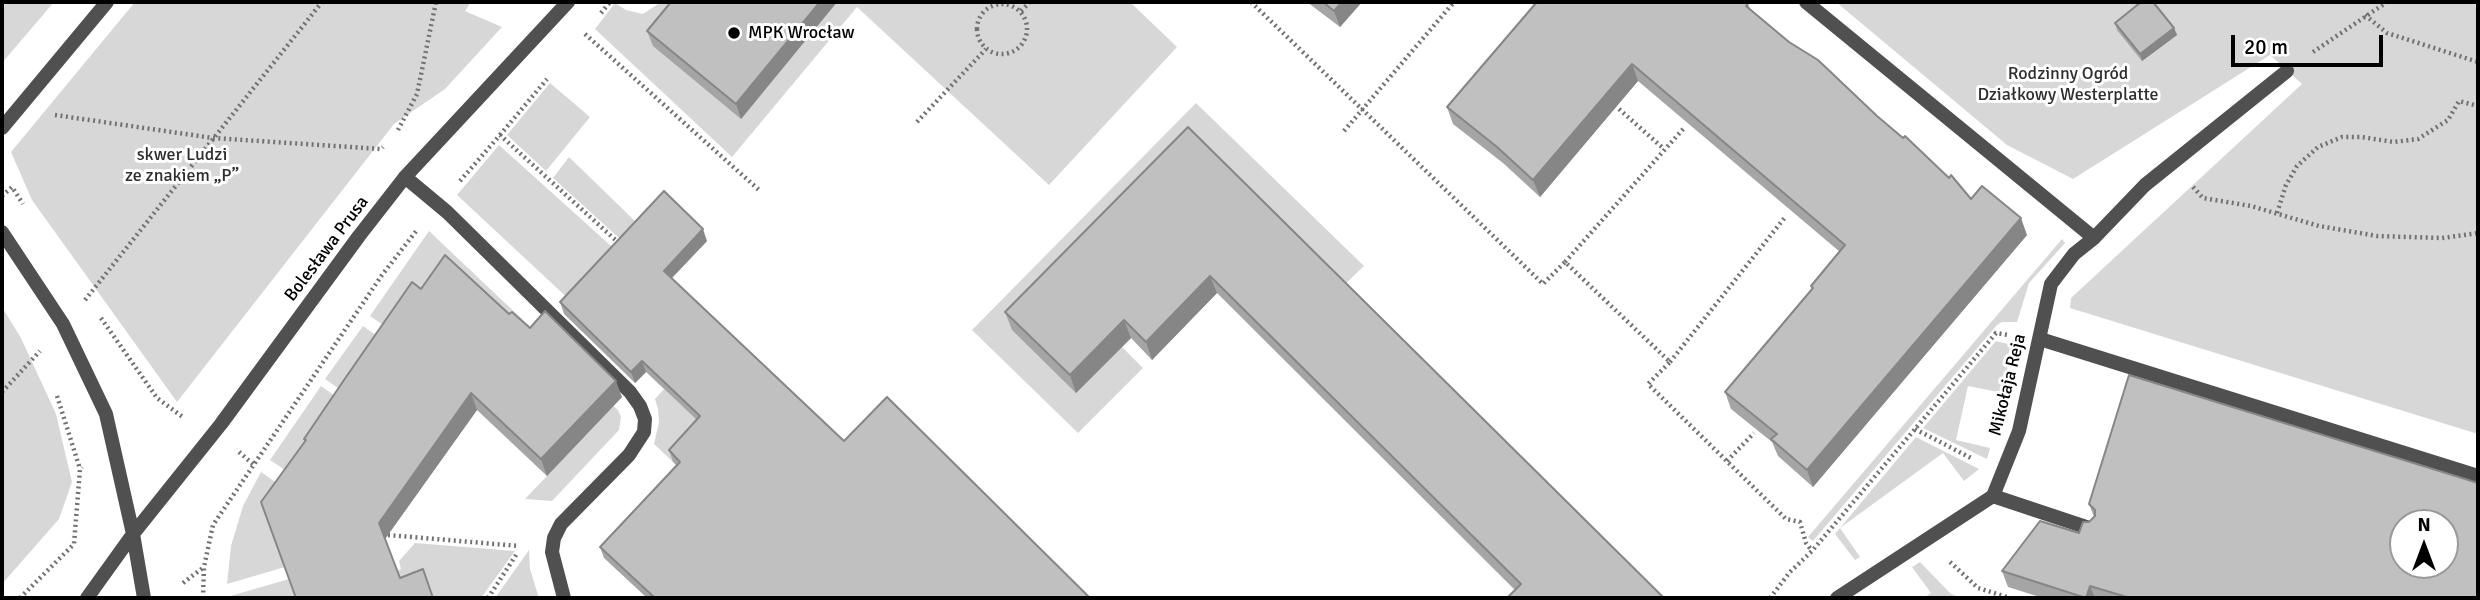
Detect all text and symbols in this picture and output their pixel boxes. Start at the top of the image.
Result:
scale bar [2235,21,2387,65]
place label: MPK Wrocław [748,22,855,44]
marker: MPK Wrocław [726,25,742,41]
text: 20 m [2244,34,2288,60]
park label: Rodzinny Ogród Działkowy Westerplatte [1977,63,2159,106]
park label: skwer Ludzi ze znakiem „P” [125,144,239,186]
street label: Bolesława Prusa [280,192,374,306]
street label: Mikołaja Reja [1985,332,2031,438]
north arrow [2389,509,2459,579]
text: N [2417,513,2431,537]

